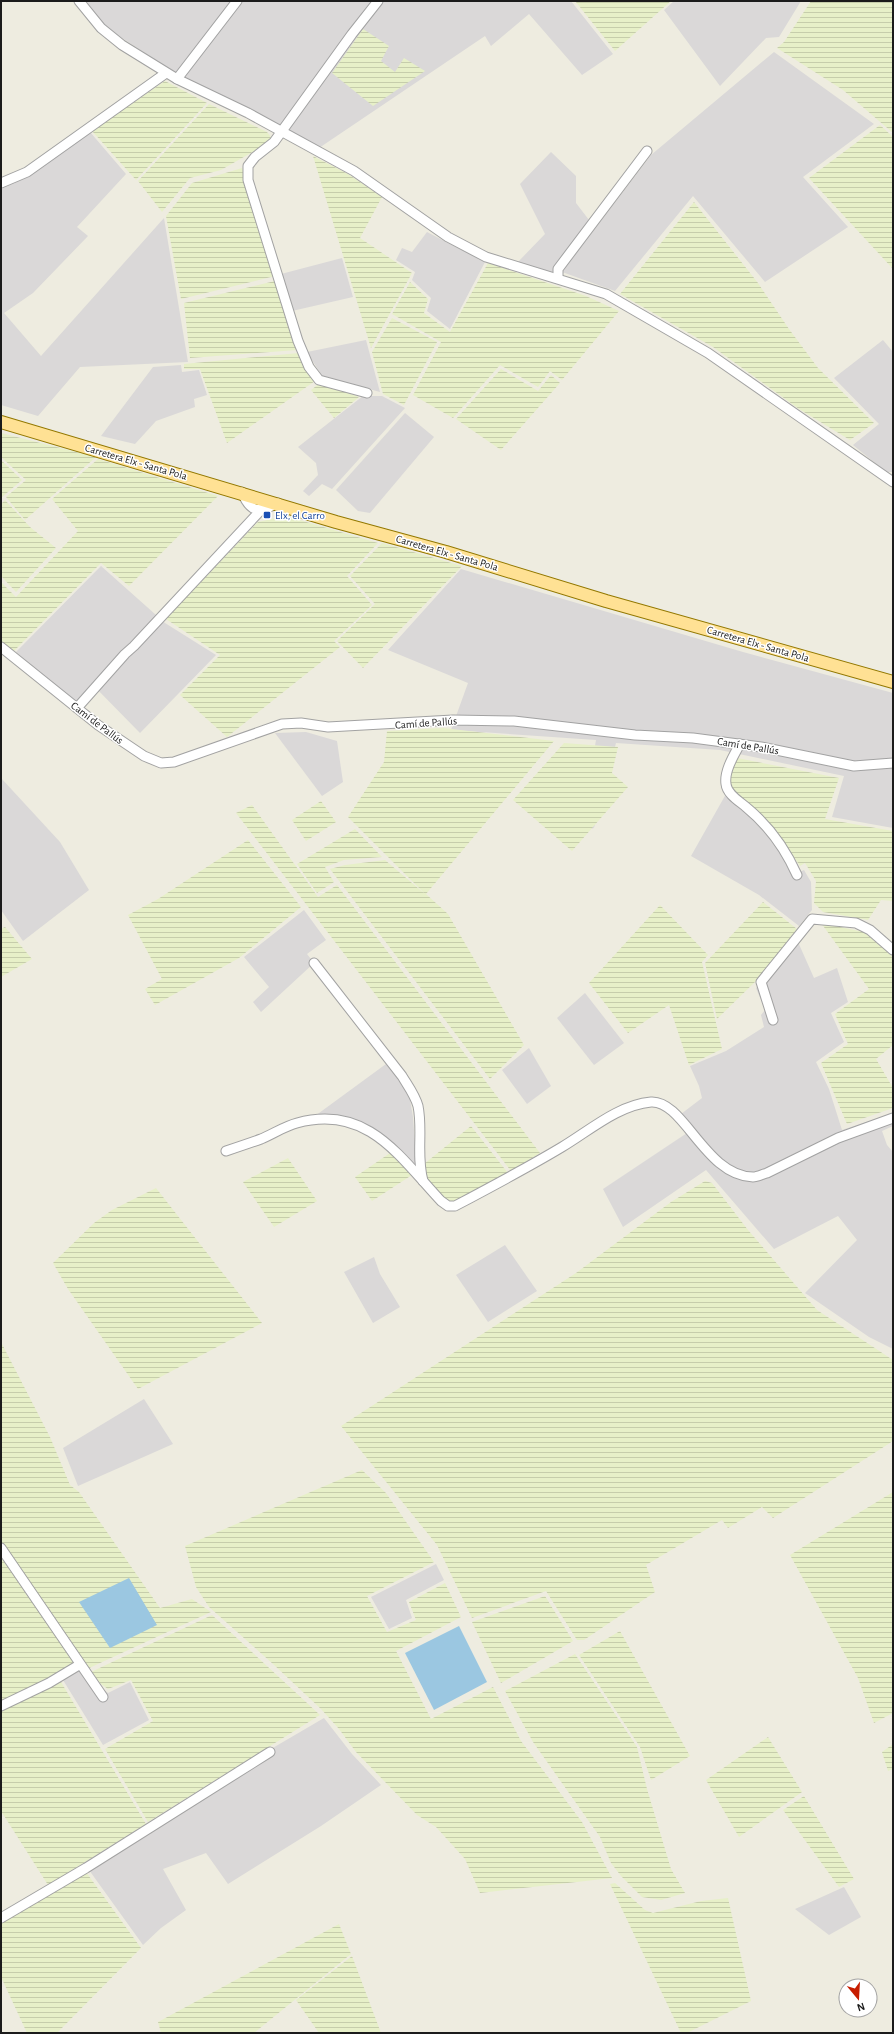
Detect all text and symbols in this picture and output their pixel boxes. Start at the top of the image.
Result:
street label: Carretera Elx - Santa Pola [84,442,188,482]
marker: Elx, el Carro [262,510,272,520]
place label: Elx, el Carro [275,510,325,521]
street label: Carretera Elx - Santa Pola [395,533,499,573]
street label: Carretera Elx - Santa Pola [706,624,810,664]
street label: Camí de Pallús [69,700,125,746]
street label: Camí de Pallús [395,715,457,731]
street label: Camí de Pallús [716,736,780,756]
north arrow [838,1978,878,2018]
text: N [856,2001,866,2013]

